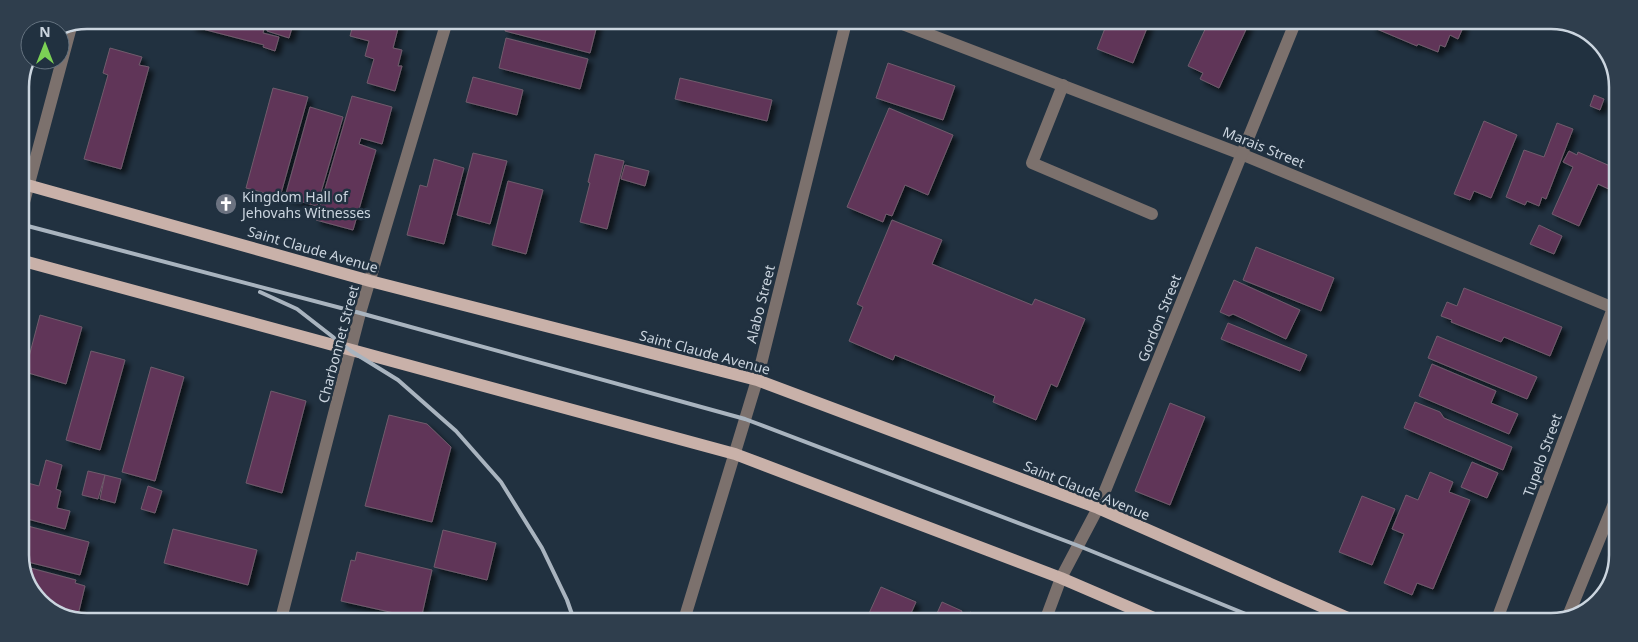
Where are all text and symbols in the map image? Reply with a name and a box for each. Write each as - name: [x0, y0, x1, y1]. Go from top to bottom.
- north arrow: [20, 20, 70, 70]
- text: N: [39, 22, 51, 41]
- street label: Marais Street: [1220, 122, 1308, 172]
- place label: Kingdom Hall of Jehovahs Witnesses: [240, 187, 371, 222]
- church icon: Kingdom Hall of Jehovahs Witnesses: [214, 192, 238, 216]
- street label: Saint Claude Avenue: [246, 221, 380, 277]
- street label: Alabo Street: [741, 263, 779, 345]
- street label: Gordon Street: [1133, 272, 1185, 364]
- street label: Charbonnet Street: [313, 283, 363, 405]
- street label: Saint Claude Avenue: [637, 325, 773, 379]
- street label: Tupelo Street: [1518, 411, 1566, 499]
- street label: Saint Claude Avenue: [1021, 456, 1153, 524]

